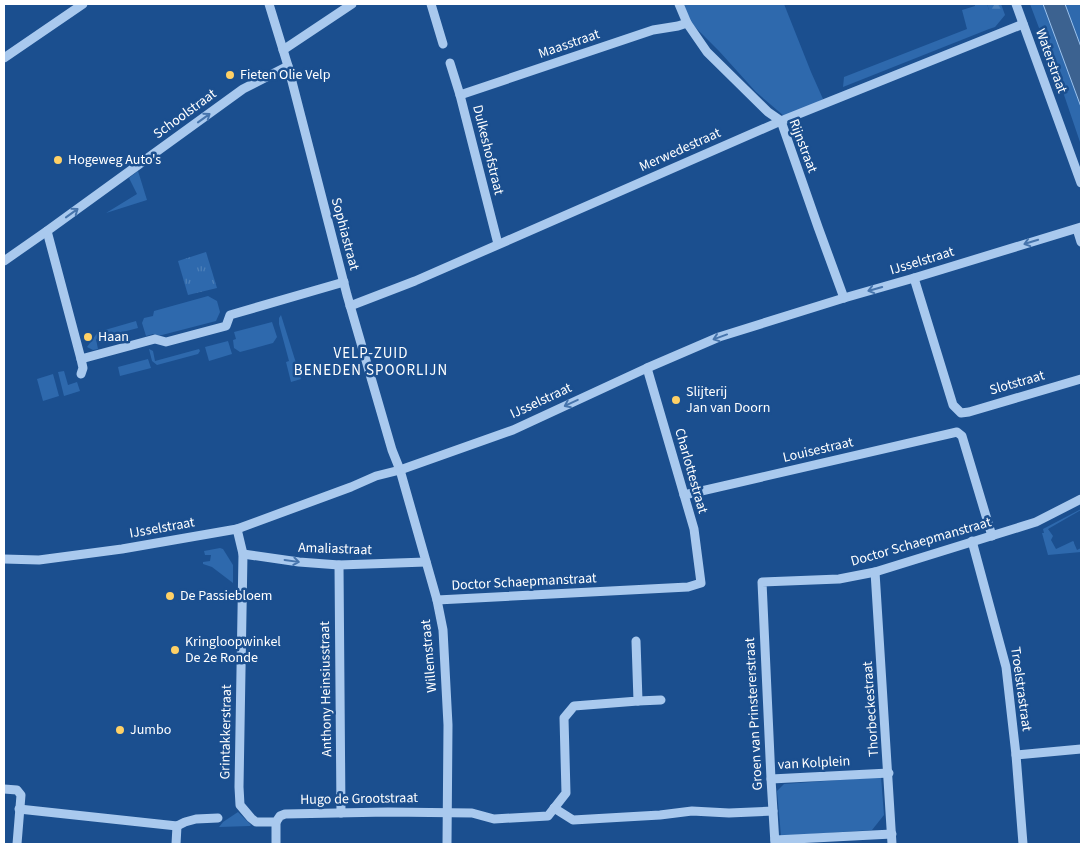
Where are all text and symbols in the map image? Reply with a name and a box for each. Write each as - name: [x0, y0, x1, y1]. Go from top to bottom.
- street label: Maasstraat: [536, 24, 603, 64]
- street label: Waterstraat: [1030, 26, 1072, 96]
- place label: Fieten Olie Velp: [240, 65, 331, 85]
- marker: Fieten Olie Velp: [224, 69, 236, 81]
- street label: Schoolstraat: [149, 84, 221, 144]
- street label: Dulkeshofstraat: [467, 103, 509, 197]
- one-way arrow: [197, 113, 211, 123]
- street label: Rijnstraat: [784, 116, 822, 176]
- street label: Merwedestraat: [636, 123, 724, 177]
- place label: Hogeweg Auto's: [68, 150, 161, 170]
- marker: Hogeweg Auto's: [52, 154, 64, 166]
- street label: Sophiastraat: [326, 195, 364, 273]
- one-way arrow: [65, 208, 79, 218]
- one-way arrow: [1023, 238, 1039, 248]
- street label: IJsselstraat: [887, 242, 957, 280]
- one-way arrow: [867, 285, 883, 295]
- place label: Haan: [98, 327, 129, 347]
- marker: Haan: [82, 331, 94, 343]
- one-way arrow: [712, 333, 728, 342]
- district label: VELP-ZUID BENEDEN SPOORLIJN: [294, 343, 448, 381]
- street label: Slotstraat: [987, 366, 1047, 400]
- street label: IJsselstraat: [507, 378, 575, 424]
- place label: Slijterij Jan van Doorn: [686, 382, 770, 418]
- marker: Slijterij Jan van Doorn: [670, 394, 682, 406]
- one-way arrow: [564, 399, 579, 408]
- street label: Charlottestraat: [669, 426, 713, 516]
- street label: Louisestraat: [781, 432, 855, 468]
- street label: IJsselstraat: [128, 512, 197, 544]
- street label: Doctor Schaepmanstraat: [848, 512, 994, 572]
- street label: Amaliastraat: [298, 538, 373, 560]
- one-way arrow: [283, 557, 299, 567]
- street label: Doctor Schaepmanstraat: [451, 568, 597, 596]
- place label: De Passiebloem: [180, 586, 272, 606]
- marker: De Passiebloem: [164, 590, 176, 602]
- street label: Willemstraat: [416, 618, 442, 694]
- street label: Anthony Heinsiusstraat: [315, 621, 337, 757]
- place label: Kringloopwinkel De 2e Ronde: [185, 632, 281, 668]
- street label: Groen van Prinstererstraat: [740, 637, 768, 791]
- marker: Kringloopwinkel De 2e Ronde: [169, 644, 181, 656]
- street label: Troelstrastraat: [1005, 645, 1037, 733]
- street label: Thorbeckestraat: [858, 660, 884, 757]
- street label: Grintakkerstraat: [215, 684, 237, 780]
- place label: Jumbo: [130, 720, 171, 740]
- marker: Jumbo: [114, 724, 126, 736]
- street label: van Kolplein: [777, 751, 851, 775]
- street label: Hugo de Grootstraat: [300, 788, 418, 810]

